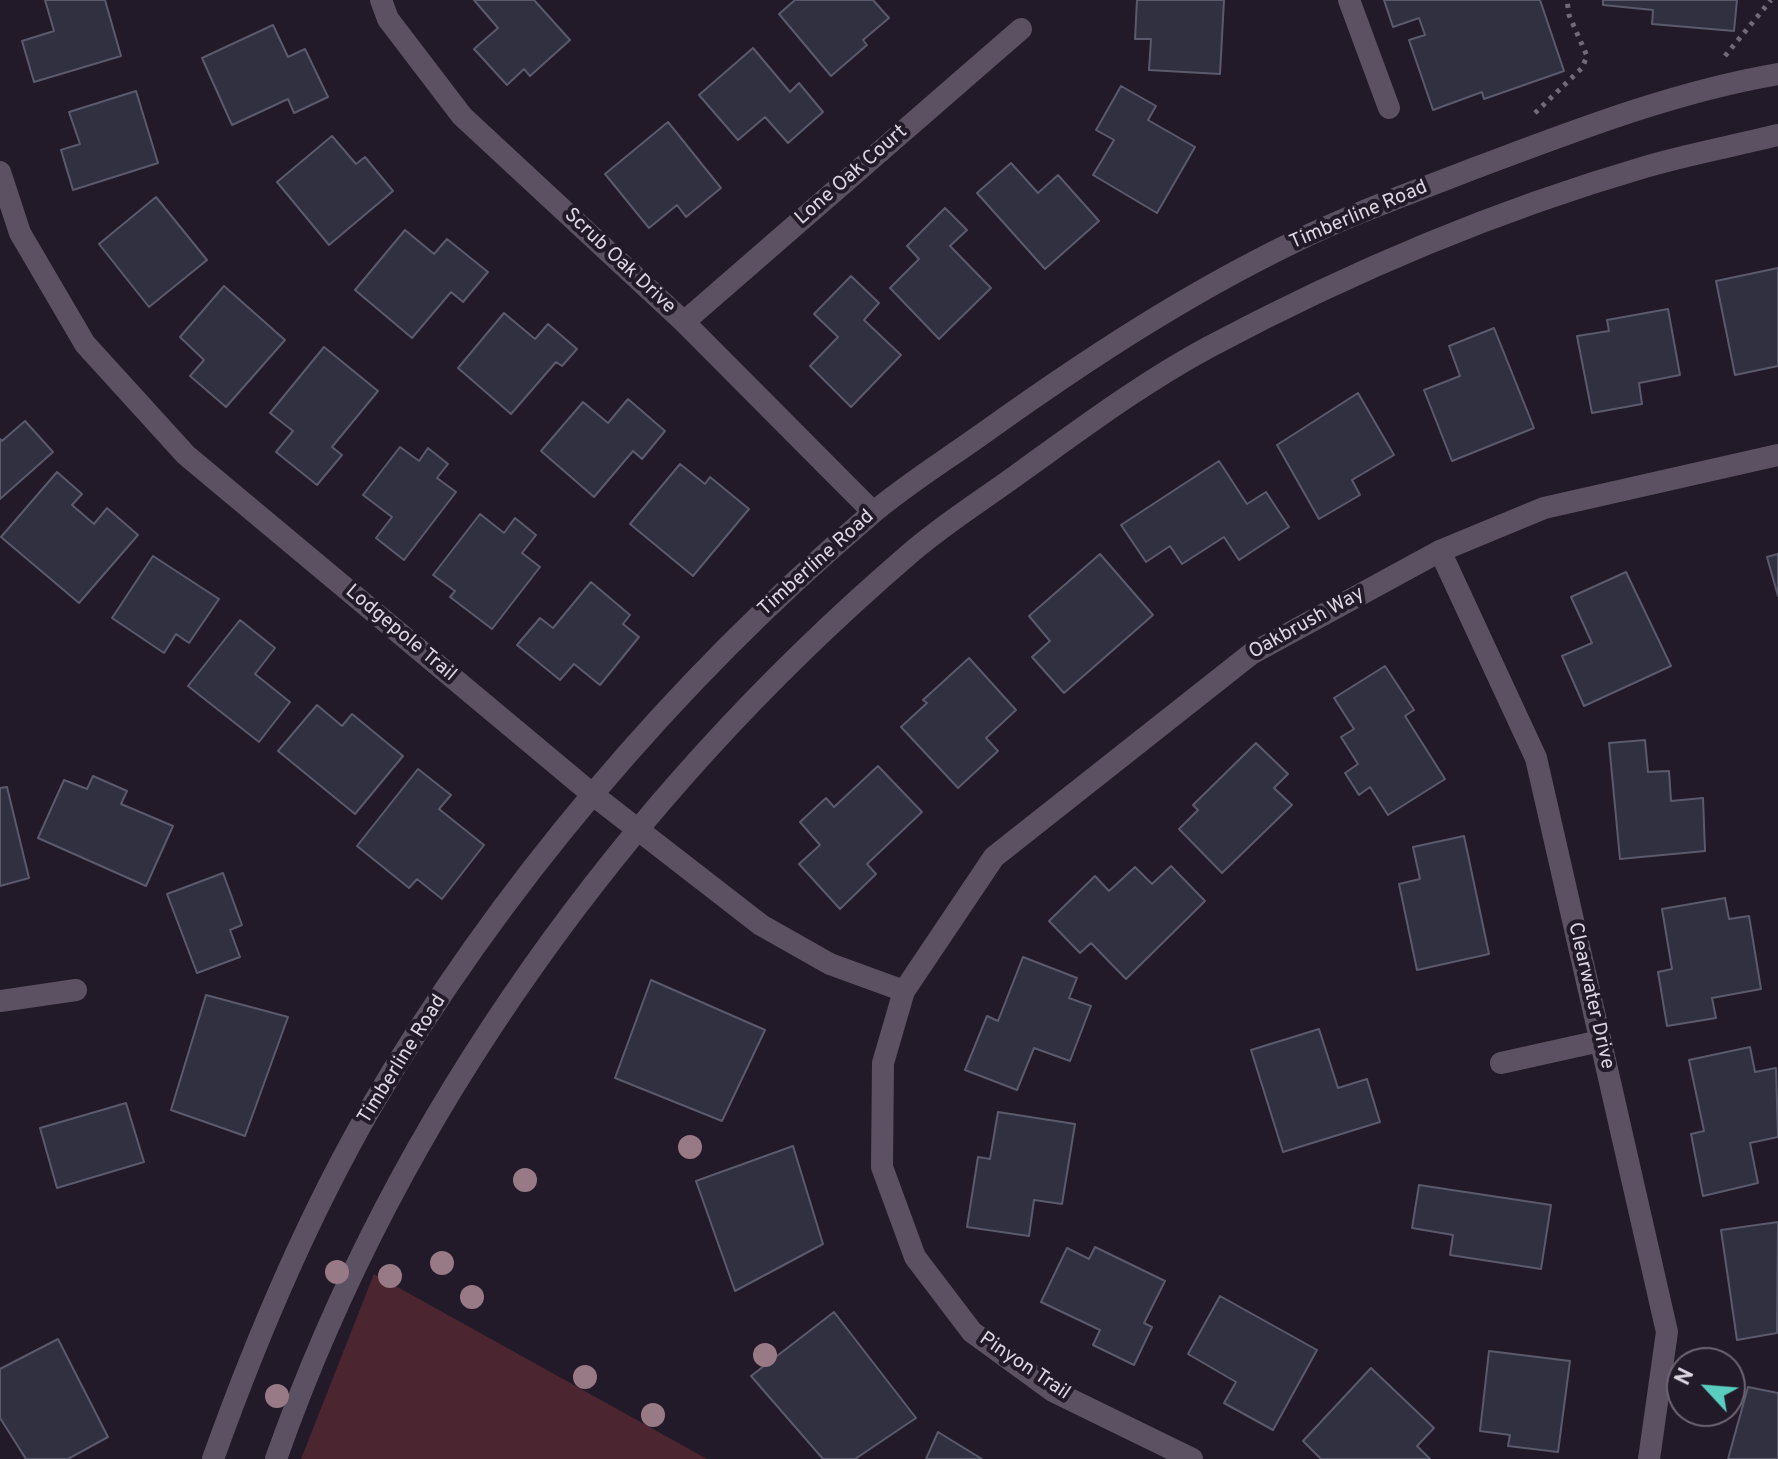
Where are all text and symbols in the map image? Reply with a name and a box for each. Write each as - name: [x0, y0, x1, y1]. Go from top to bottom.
- street label: Lone Oak Court: [791, 121, 913, 231]
- street label: Timberline Road: [1286, 176, 1432, 256]
- street label: Scrub Oak Drive: [558, 204, 680, 320]
- street label: Timberline Road: [754, 506, 880, 622]
- street label: Lodgepole Trail: [340, 581, 460, 687]
- street label: Oakbrush Way: [1245, 582, 1369, 666]
- street label: Clearwater Drive: [1561, 920, 1619, 1072]
- street label: Timberline Road: [354, 991, 452, 1129]
- street label: Pinyon Trail: [974, 1328, 1074, 1406]
- north arrow: [1666, 1347, 1746, 1427]
- text: N: [1670, 1364, 1701, 1390]

